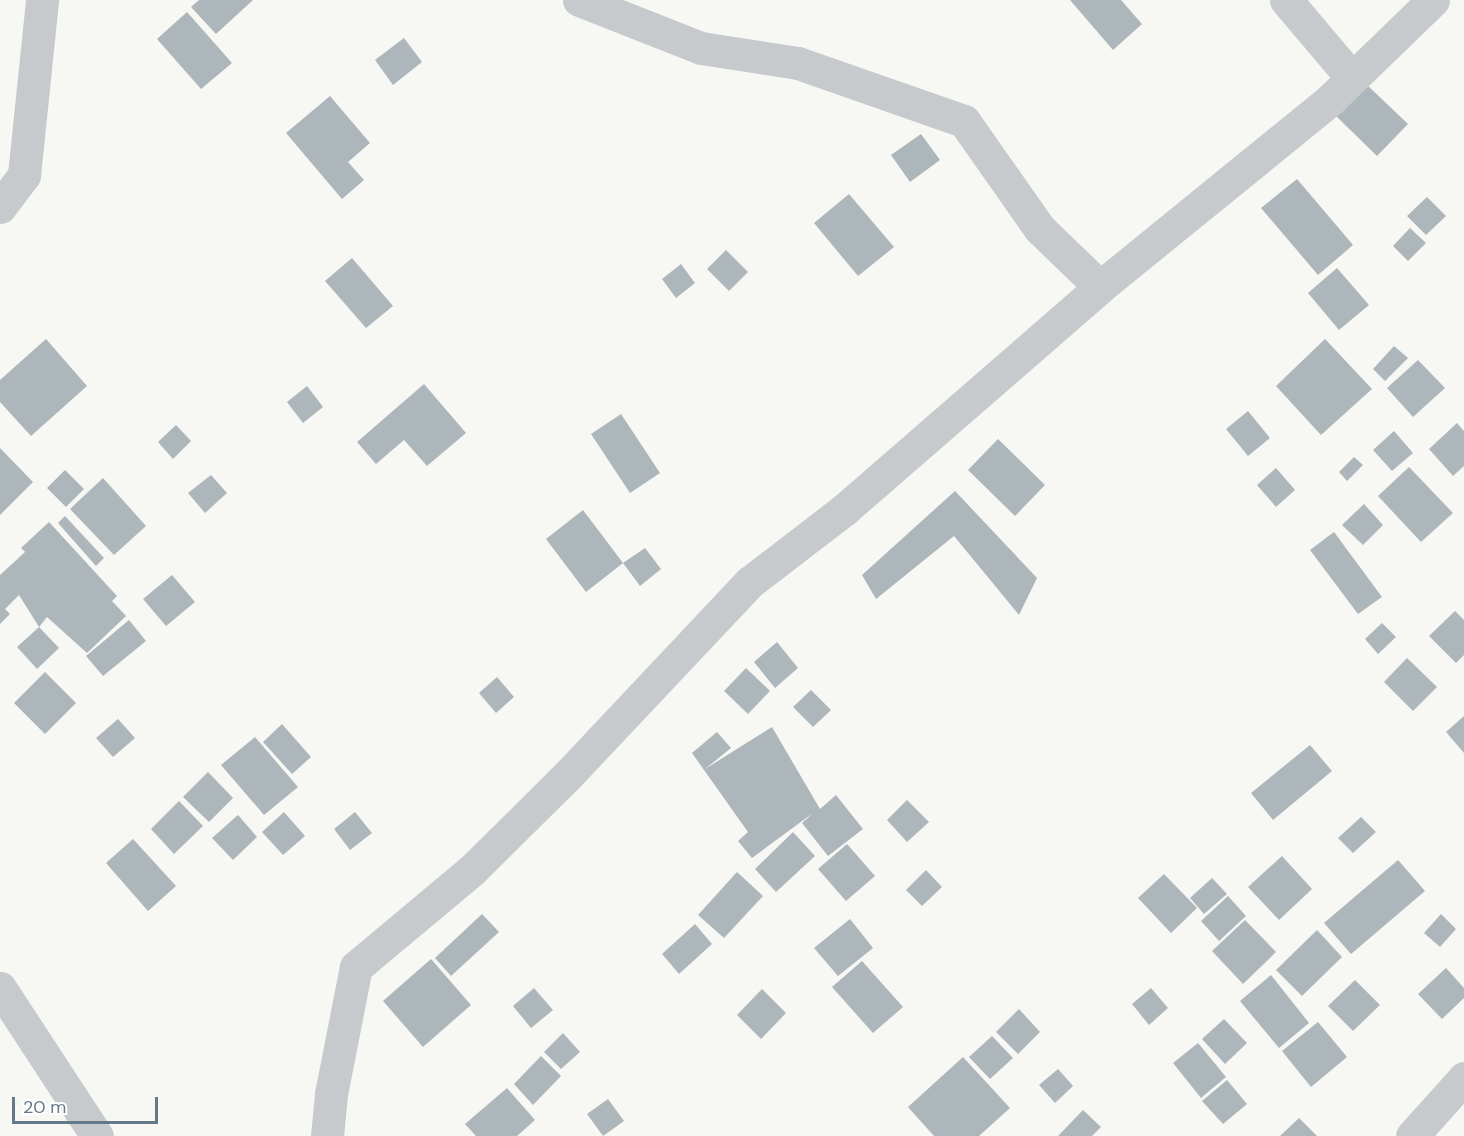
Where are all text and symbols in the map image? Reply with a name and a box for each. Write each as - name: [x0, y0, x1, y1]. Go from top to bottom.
- scale bar: [15, 1085, 160, 1123]
- text: 20 m: [23, 1095, 66, 1119]

